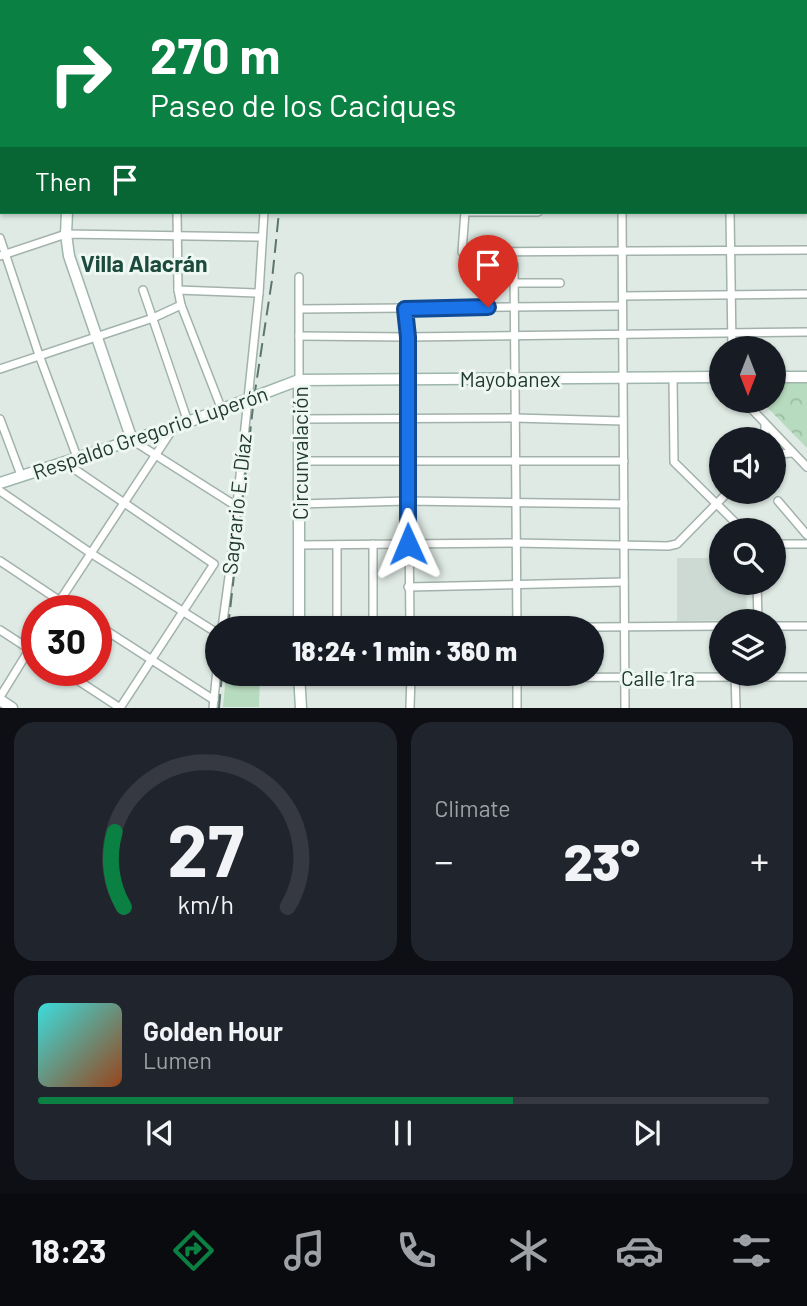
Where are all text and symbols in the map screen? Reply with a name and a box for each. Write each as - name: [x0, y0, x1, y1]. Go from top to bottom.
- text: 270 m: [150, 25, 280, 84]
- icon: right: [35, 28, 126, 119]
- text: Paseo de los Caciques: [150, 85, 456, 123]
- icon: arrive: [106, 161, 144, 199]
- text: Then: [35, 165, 92, 196]
- pin: [458, 235, 518, 307]
- icon: arrive: [469, 246, 507, 284]
- district label: Villa Alacrán: [80, 249, 208, 277]
- north arrow: [709, 336, 786, 413]
- map controls: [709, 336, 786, 686]
- street label: Mayobanex: [460, 366, 560, 391]
- street label: Respaldo Gregorio Luperón: [29, 380, 271, 484]
- street label: Circunvalación: [287, 386, 312, 520]
- button: sound: [709, 427, 786, 504]
- street label: Sagrario E. Díaz: [216, 432, 256, 576]
- position arrow: [371, 507, 445, 581]
- button: search: [709, 518, 786, 595]
- speed limit sign: 30: [21, 595, 112, 686]
- button: layers: [709, 609, 786, 686]
- text: 18:24 · 1 min · 360 m: [292, 635, 517, 666]
- street label: Calle 1ra: [621, 665, 695, 690]
- text: Climate: [435, 794, 511, 822]
- text: 27: [167, 805, 244, 893]
- text: 23°: [563, 829, 640, 891]
- text: −: [435, 837, 454, 883]
- text: +: [750, 837, 769, 883]
- text: km/h: [177, 889, 234, 919]
- text: Golden Hour: [143, 1015, 283, 1046]
- text: Lumen: [143, 1046, 212, 1074]
- icon: previous: [141, 1114, 179, 1152]
- icon: pause: [384, 1114, 422, 1152]
- icon: next: [628, 1114, 666, 1152]
- icon: directions: [169, 1226, 218, 1275]
- icon: music: [280, 1226, 329, 1275]
- icon: phone: [392, 1226, 441, 1275]
- icon: climate: [504, 1226, 553, 1275]
- icon: car: [615, 1226, 664, 1275]
- icon: filters: [727, 1226, 776, 1275]
- text: 18:23: [31, 1231, 106, 1269]

